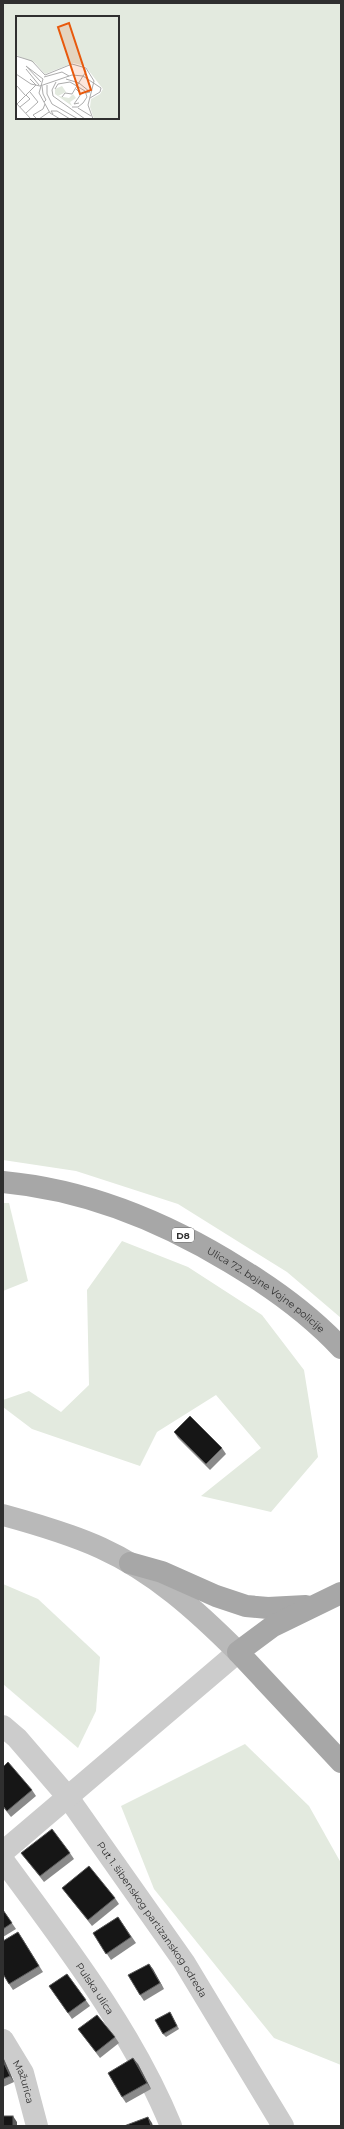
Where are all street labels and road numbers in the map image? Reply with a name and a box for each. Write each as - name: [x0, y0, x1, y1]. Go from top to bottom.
- road number: D8: [172, 1228, 194, 1242]
- street label: Ulica 72. bojne Vojne policije: [205, 1244, 328, 1335]
- street label: Put 1. šibenskog partizanskog odreda: [94, 1839, 210, 2000]
- street label: Pulska ulica: [73, 1960, 117, 2017]
- street label: Mažurica: [10, 2057, 37, 2105]

